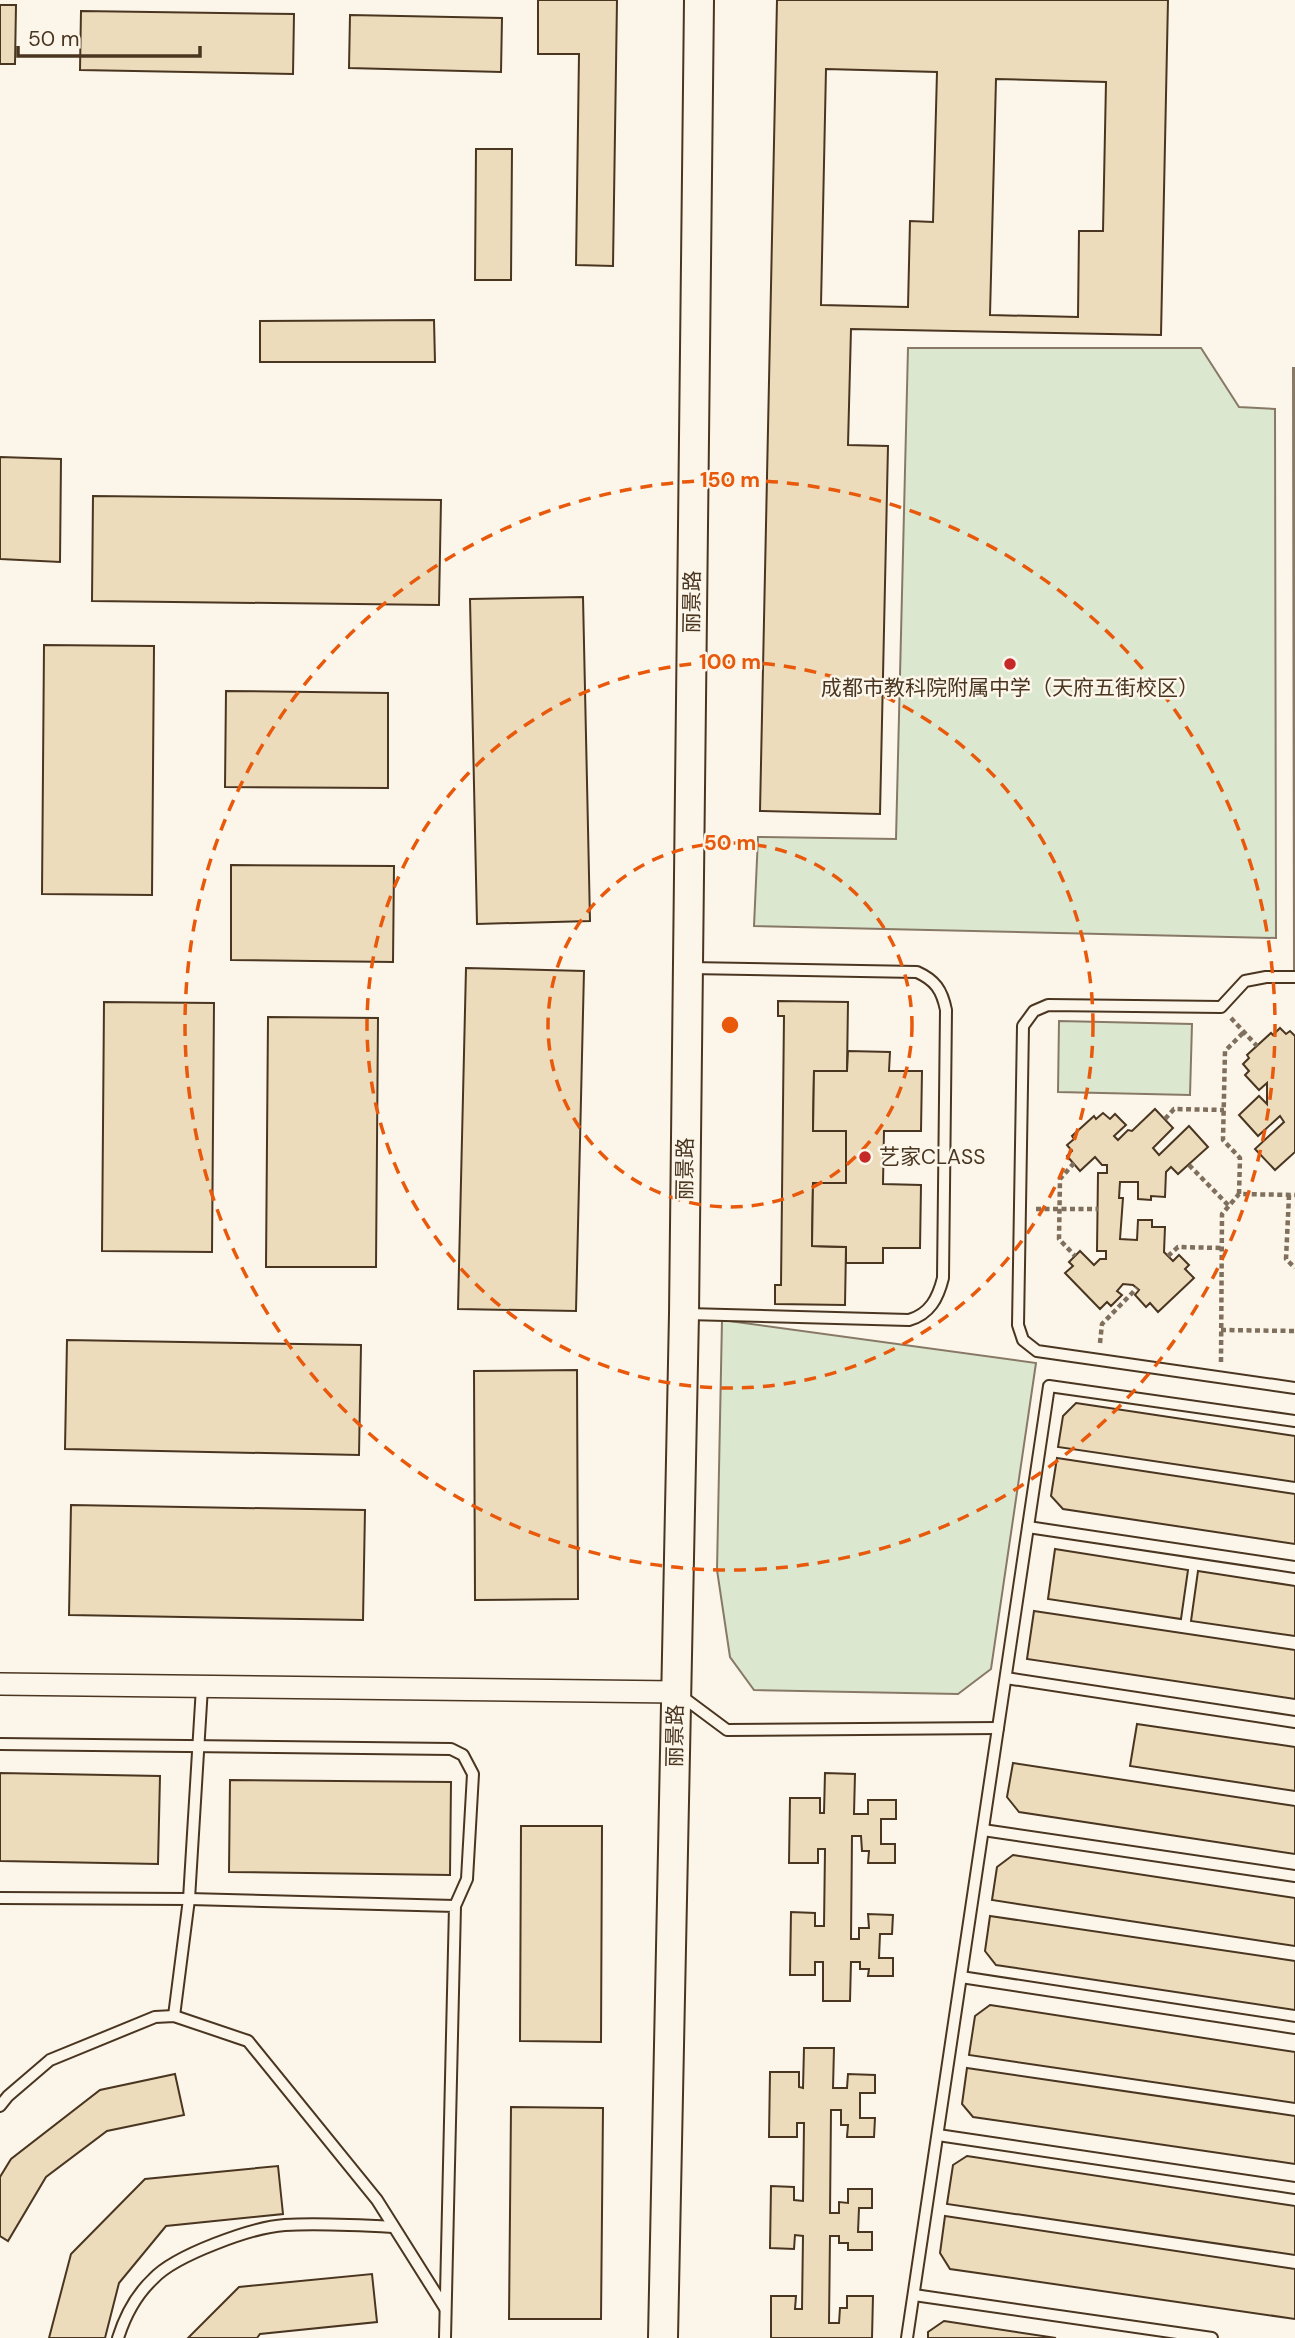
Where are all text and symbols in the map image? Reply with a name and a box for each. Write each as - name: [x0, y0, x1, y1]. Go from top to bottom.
- scale bar: [18, 14, 200, 58]
- text: 50 m: [28, 25, 79, 53]
- text: 150 m: [700, 466, 760, 494]
- street label: 丽景路: [677, 570, 707, 634]
- text: 100 m: [699, 648, 761, 676]
- marker: 成都市教科院附属中学（天府五街校区）: [1002, 656, 1018, 672]
- place label: 成都市教科院附属中学（天府五街校区）: [821, 674, 1199, 702]
- text: 50 m: [704, 829, 756, 857]
- centre of rings: [718, 1013, 742, 1037]
- street label: 丽景路: [670, 1137, 700, 1201]
- place label: 艺家CLASS: [879, 1143, 985, 1171]
- marker: 艺家CLASS: [857, 1149, 873, 1165]
- street label: 丽景路: [660, 1704, 690, 1768]

